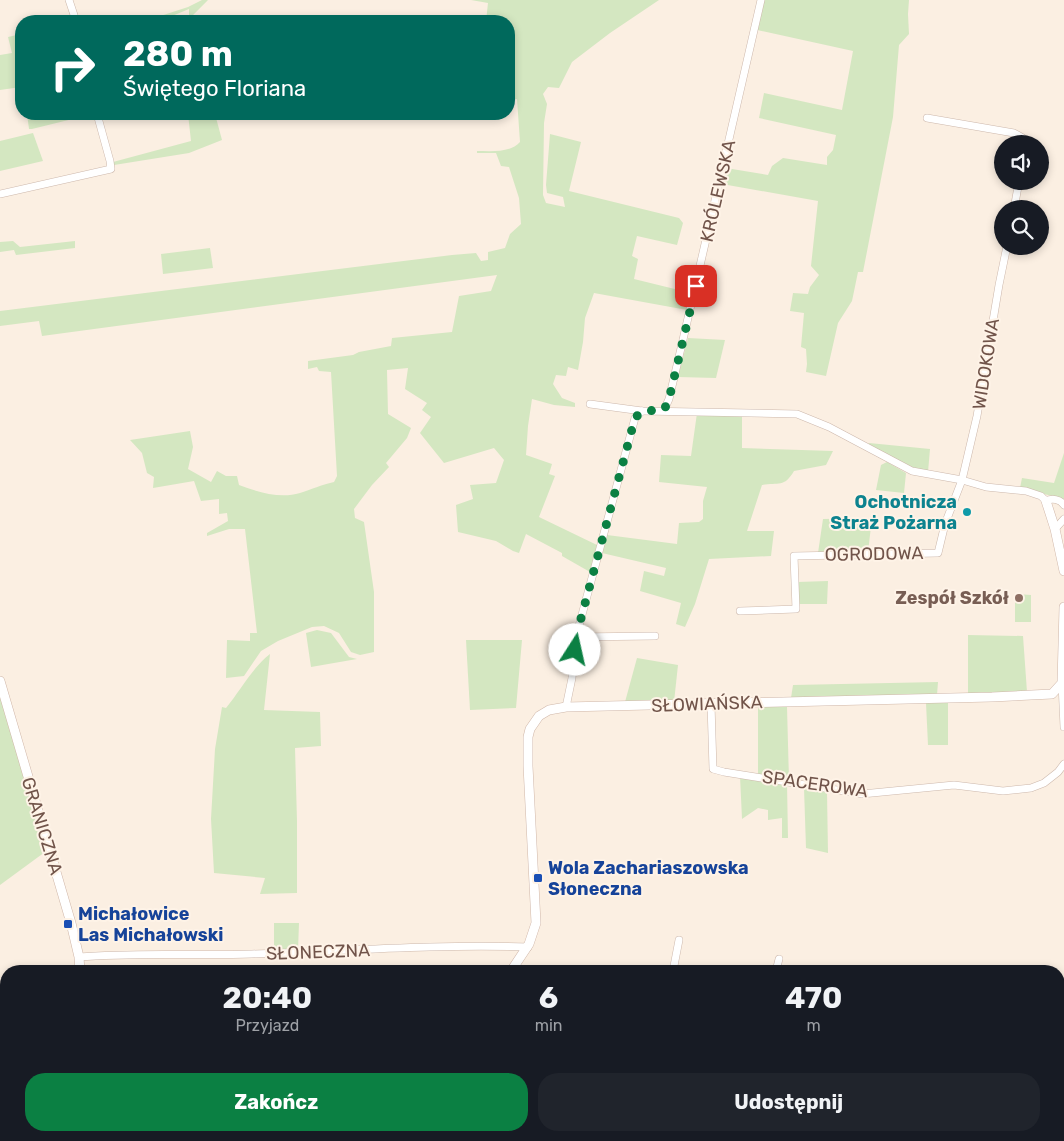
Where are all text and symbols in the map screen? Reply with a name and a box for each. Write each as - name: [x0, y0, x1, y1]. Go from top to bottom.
- text: 280 m: [123, 33, 233, 75]
- icon: right: [40, 35, 105, 100]
- text: Świętego Floriana: [123, 75, 306, 102]
- map controls: [994, 135, 1049, 255]
- button: sound: [994, 135, 1049, 190]
- street label: KRÓLEWSKA: [696, 138, 740, 244]
- button: search: [994, 200, 1049, 255]
- pin: [675, 265, 717, 307]
- icon: arrive: [682, 272, 710, 300]
- street label: WIDOKOWA: [968, 317, 1004, 411]
- place label: Ochotnicza Straż Pożarna: [830, 491, 957, 534]
- marker: Ochotnicza Straż Pożarna: [961, 506, 973, 518]
- street label: OGRODOWA: [824, 542, 924, 566]
- place label: Zespół Szkół: [895, 587, 1009, 609]
- marker: Zespół Szkół: [1013, 592, 1025, 604]
- position arrow: [548, 623, 600, 675]
- street label: SŁOWIAŃSKA: [651, 691, 763, 717]
- street label: SPACEROWA: [761, 766, 869, 802]
- street label: GRANICZNA: [17, 775, 67, 877]
- place label: Wola Zachariaszowska Słoneczna: [548, 857, 749, 900]
- marker: Wola Zachariaszowska Słoneczna: [532, 872, 544, 884]
- place label: Michałowice Las Michałowski: [78, 903, 224, 946]
- marker: Michałowice Las Michałowski: [62, 918, 74, 930]
- street label: SŁONECZNA: [266, 939, 370, 965]
- text: 20:40: [223, 980, 312, 1016]
- text: 6: [539, 980, 558, 1016]
- text: 470: [785, 980, 842, 1016]
- text: Przyjazd: [235, 1016, 299, 1035]
- text: min: [535, 1016, 562, 1035]
- text: m: [807, 1016, 821, 1035]
- button: Zakończ: [25, 1073, 528, 1131]
- button: Udostępnij: [538, 1073, 1040, 1131]

